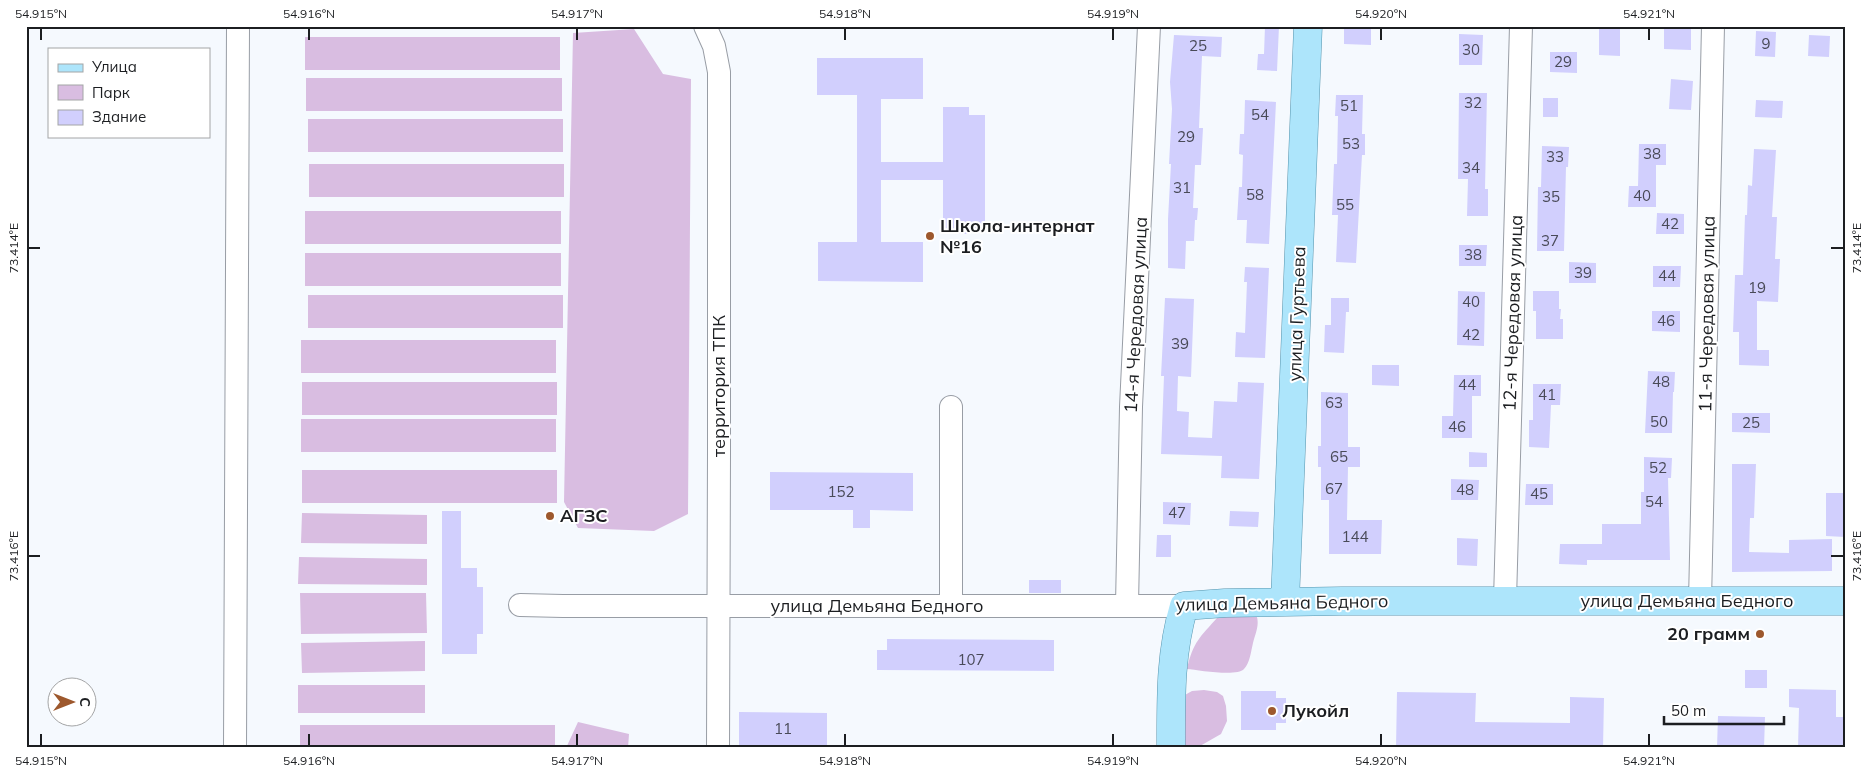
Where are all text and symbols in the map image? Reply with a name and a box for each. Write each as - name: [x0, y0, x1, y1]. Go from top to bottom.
- text: 54.915°N: [15, 6, 67, 21]
- text: 54.916°N: [283, 6, 335, 21]
- text: 54.917°N: [551, 6, 603, 21]
- text: 54.918°N: [819, 6, 871, 21]
- text: 54.919°N: [1087, 6, 1139, 21]
- text: 54.920°N: [1355, 6, 1407, 21]
- text: 54.921°N: [1623, 6, 1675, 21]
- house number: 9: [1761, 34, 1771, 53]
- house number: 25: [1189, 36, 1207, 55]
- house number: 30: [1462, 40, 1480, 59]
- legend: [48, 48, 210, 138]
- house number: 29: [1554, 52, 1572, 71]
- text: Улица: [91, 57, 137, 76]
- text: Парк: [92, 83, 131, 102]
- house number: 32: [1464, 93, 1482, 112]
- house number: 51: [1340, 96, 1358, 115]
- house number: 54: [1251, 105, 1269, 124]
- text: Здание: [92, 107, 146, 126]
- house number: 29: [1177, 127, 1195, 146]
- house number: 53: [1342, 134, 1360, 153]
- house number: 38: [1643, 144, 1661, 163]
- house number: 33: [1546, 147, 1564, 166]
- house number: 34: [1462, 158, 1480, 177]
- house number: 31: [1173, 178, 1191, 197]
- house number: 58: [1246, 185, 1264, 204]
- house number: 40: [1633, 186, 1651, 205]
- house number: 35: [1542, 187, 1560, 206]
- house number: 55: [1336, 195, 1354, 214]
- place label: Школа-интернат №16: [940, 214, 1095, 258]
- street label: 12-я Чередовая улица: [1498, 214, 1527, 412]
- house number: 42: [1661, 214, 1679, 233]
- street label: 11-я Чередовая улица: [1693, 215, 1720, 413]
- street label: 14-я Чередовая улица: [1119, 216, 1152, 414]
- text: 73.414°E: [6, 223, 21, 273]
- text: 73.414°E: [1849, 223, 1864, 273]
- marker: Школа-интернат №16: [924, 230, 936, 242]
- house number: 37: [1541, 231, 1559, 250]
- house number: 38: [1464, 245, 1482, 264]
- street label: улица Гуртьева: [1283, 246, 1310, 382]
- house number: 39: [1574, 263, 1592, 282]
- house number: 44: [1658, 266, 1676, 285]
- house number: 19: [1748, 278, 1766, 297]
- house number: 40: [1462, 292, 1480, 311]
- house number: 46: [1657, 311, 1675, 330]
- street label: территория ТПК: [707, 315, 730, 457]
- house number: 42: [1462, 325, 1480, 344]
- house number: 39: [1171, 334, 1189, 353]
- house number: 48: [1652, 372, 1670, 391]
- house number: 44: [1458, 375, 1476, 394]
- house number: 41: [1538, 385, 1556, 404]
- house number: 63: [1325, 393, 1343, 412]
- house number: 50: [1650, 412, 1668, 431]
- house number: 25: [1742, 413, 1760, 432]
- house number: 46: [1448, 417, 1466, 436]
- house number: 65: [1330, 447, 1348, 466]
- house number: 52: [1649, 458, 1667, 477]
- house number: 67: [1325, 479, 1343, 498]
- house number: 48: [1456, 480, 1474, 499]
- house number: 152: [827, 482, 855, 501]
- house number: 45: [1530, 484, 1548, 503]
- house number: 54: [1645, 492, 1663, 511]
- house number: 47: [1168, 503, 1186, 522]
- place label: АГЗС: [560, 504, 608, 527]
- marker: АГЗС: [544, 510, 556, 522]
- house number: 144: [1341, 527, 1369, 546]
- text: 73.416°E: [6, 531, 21, 581]
- text: 73.416°E: [1849, 531, 1864, 581]
- street label: улица Демьяна Бедного: [1175, 589, 1389, 616]
- street label: улица Демьяна Бедного: [1581, 589, 1793, 612]
- street label: улица Демьяна Бедного: [771, 594, 983, 617]
- place label: 20 грамм: [1667, 622, 1750, 645]
- marker: 20 грамм: [1754, 628, 1766, 640]
- house number: 107: [957, 650, 985, 669]
- north arrow: [48, 676, 98, 726]
- scale bar: [1664, 694, 1784, 726]
- text: С: [76, 697, 94, 707]
- place label: Лукойл: [1282, 699, 1349, 722]
- text: 50 m: [1671, 701, 1706, 720]
- marker: Лукойл: [1266, 705, 1278, 717]
- house number: 11: [774, 719, 792, 738]
- text: 54.915°N: [15, 753, 67, 768]
- text: 54.916°N: [283, 753, 335, 768]
- text: 54.917°N: [551, 753, 603, 768]
- text: 54.918°N: [819, 753, 871, 768]
- text: 54.919°N: [1087, 753, 1139, 768]
- text: 54.920°N: [1355, 753, 1407, 768]
- text: 54.921°N: [1623, 753, 1675, 768]

